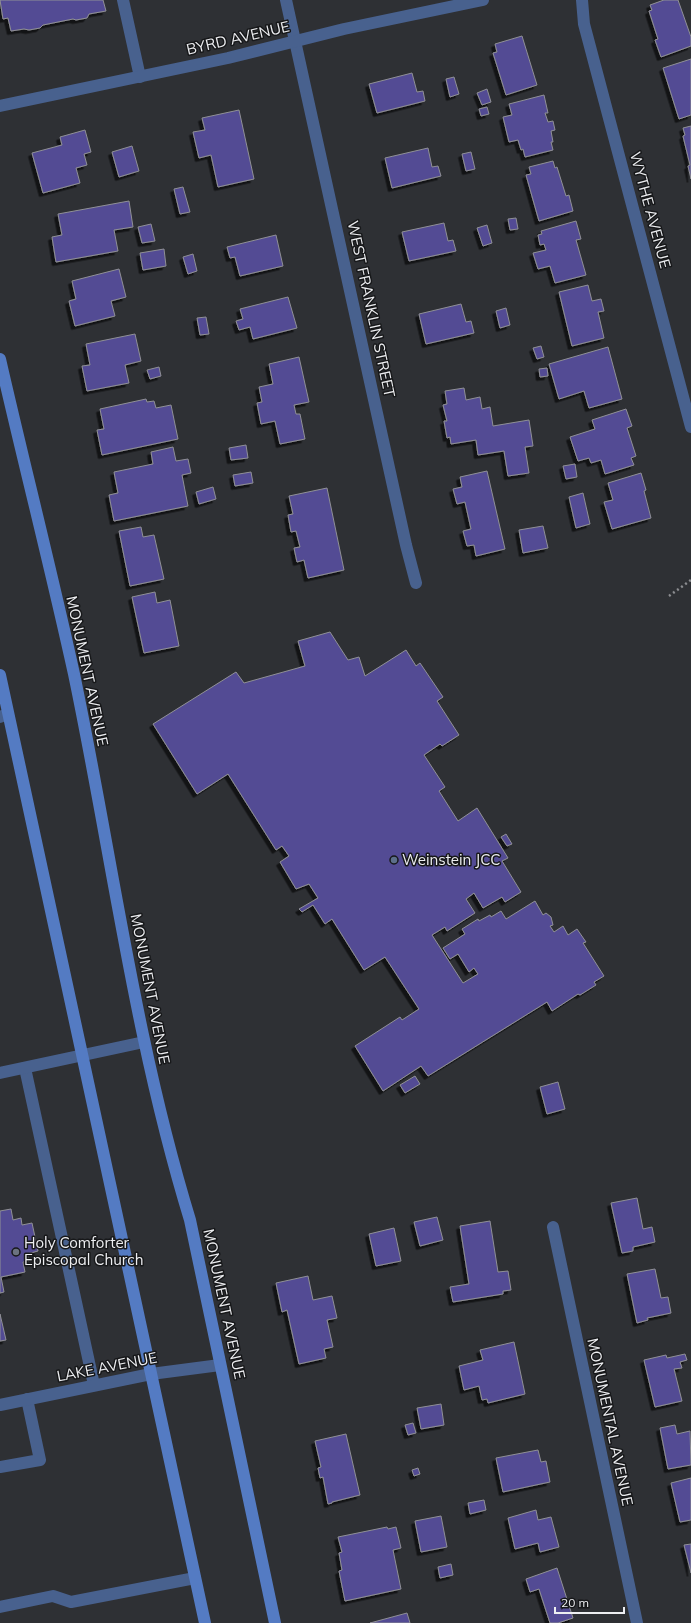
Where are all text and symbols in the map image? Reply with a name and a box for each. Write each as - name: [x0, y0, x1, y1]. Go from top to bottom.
- street label: BYRD AVENUE: [184, 16, 291, 59]
- street label: WYTHE AVENUE: [626, 150, 675, 270]
- street label: WEST FRANKLIN STREET: [343, 219, 400, 399]
- street label: MONUMENT AVENUE: [62, 594, 113, 748]
- place label: Weinstein JCC: [402, 850, 500, 869]
- marker: Weinstein JCC: [389, 855, 399, 865]
- street label: MONUMENT AVENUE: [127, 912, 174, 1066]
- street label: MONUMENT AVENUE: [199, 1227, 250, 1381]
- place label: Holy Comforter Episcopal Church: [24, 1233, 143, 1269]
- marker: Holy Comforter Episcopal Church: [11, 1247, 21, 1257]
- street label: MONUMENTAL AVENUE: [583, 1336, 638, 1508]
- street label: LAKE AVENUE: [55, 1347, 159, 1386]
- scale bar: [555, 1589, 624, 1615]
- text: 20 m: [561, 1595, 589, 1610]

